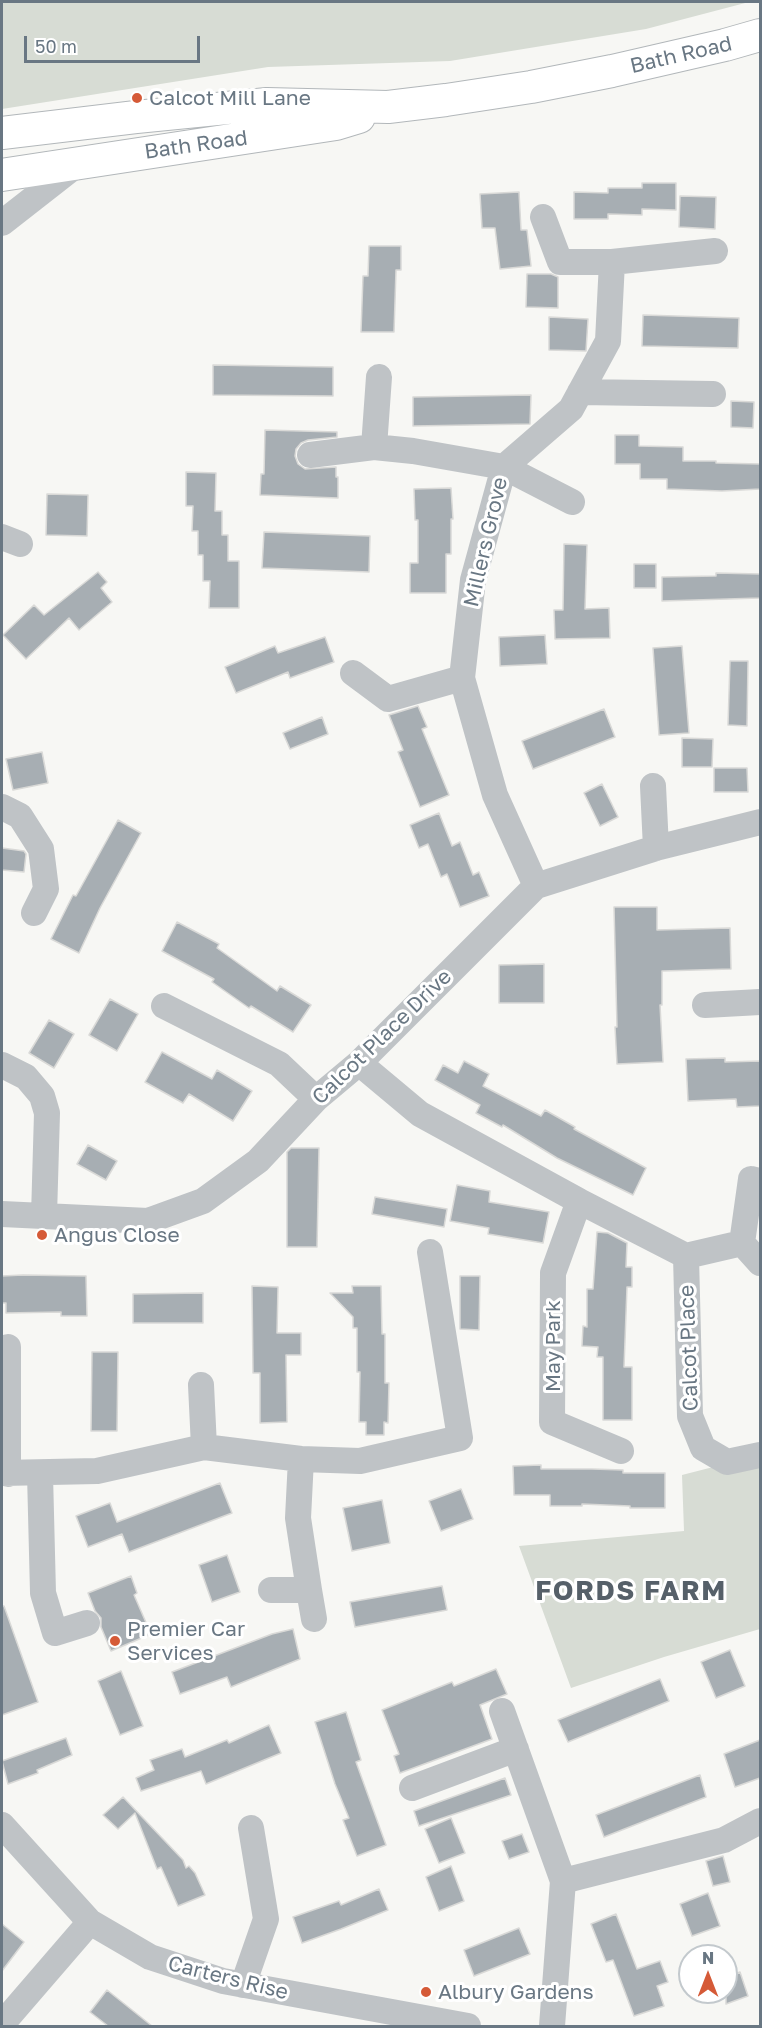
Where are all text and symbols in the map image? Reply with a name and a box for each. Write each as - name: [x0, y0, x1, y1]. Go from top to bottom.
- scale bar: [27, 24, 202, 62]
- street label: Bath Road: [628, 31, 734, 79]
- text: 50 m: [35, 35, 77, 57]
- place label: Calcot Mill Lane: [149, 85, 311, 111]
- marker: Calcot Mill Lane: [130, 91, 144, 105]
- street label: Bath Road: [143, 125, 249, 165]
- street label: Millers Grove: [459, 475, 513, 609]
- street label: Calcot Place Drive: [307, 964, 457, 1110]
- place label: Angus Close: [54, 1222, 180, 1248]
- marker: Angus Close: [35, 1228, 49, 1242]
- street label: Calcot Place: [674, 1284, 704, 1412]
- street label: May Park: [540, 1300, 566, 1392]
- district label: FORDS FARM: [535, 1575, 727, 1607]
- place label: Premier Car Services: [127, 1616, 245, 1666]
- marker: Premier Car Services: [108, 1634, 122, 1648]
- north arrow: [678, 1944, 738, 2004]
- text: N: [702, 1948, 714, 1968]
- street label: Carters Rise: [165, 1951, 291, 2005]
- place label: Albury Gardens: [438, 1979, 594, 2005]
- marker: Albury Gardens: [419, 1985, 433, 1999]

